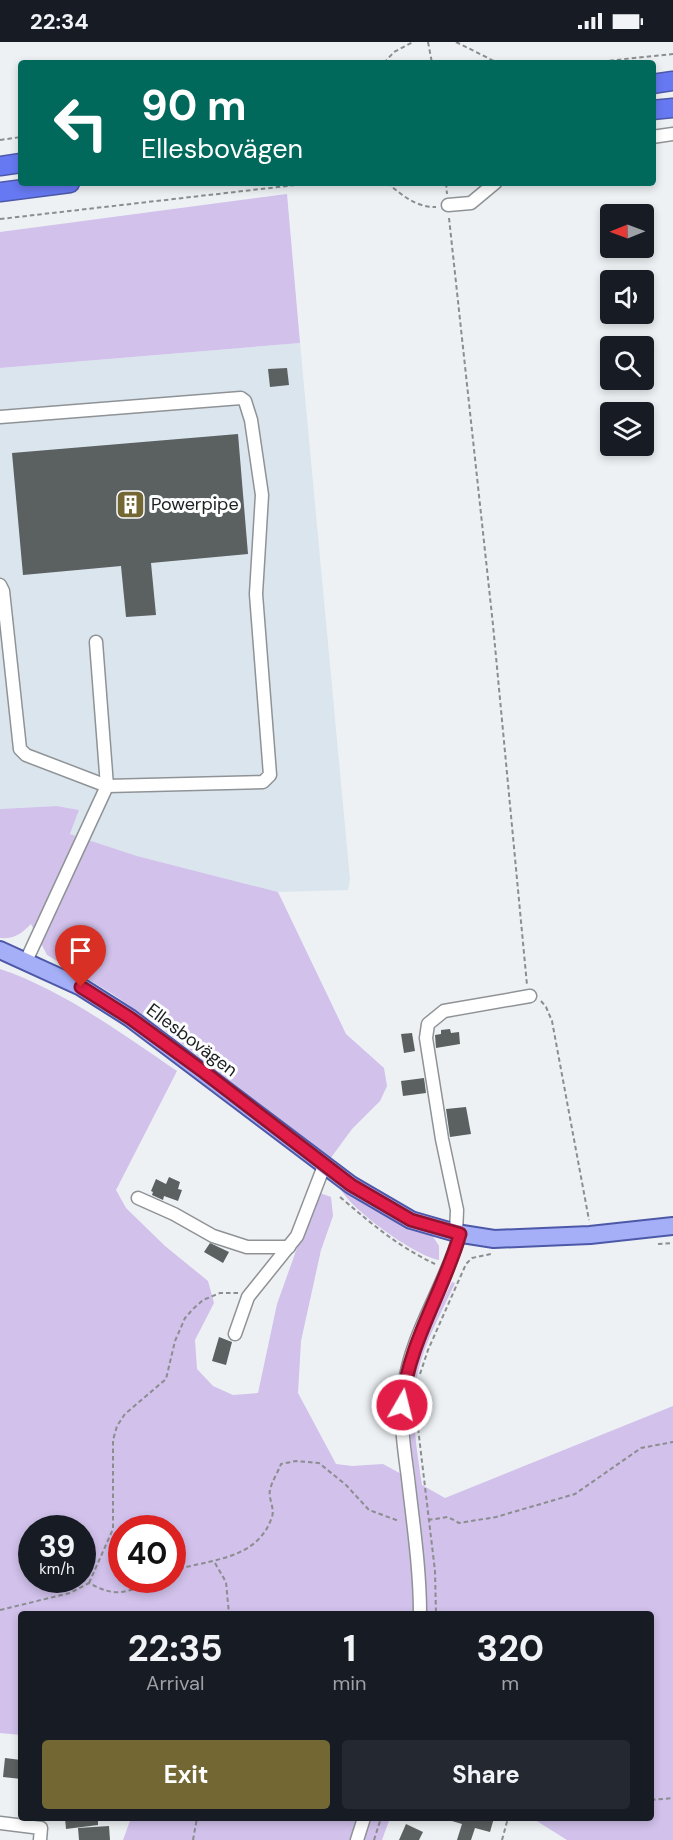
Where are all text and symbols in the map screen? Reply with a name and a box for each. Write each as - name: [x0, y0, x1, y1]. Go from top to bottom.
- text: 22:34: [30, 7, 89, 36]
- text: 90 m: [141, 78, 247, 133]
- icon: left: [42, 84, 120, 162]
- text: Ellesbovägen: [141, 131, 303, 166]
- north arrow: [600, 204, 654, 258]
- map controls: [600, 204, 654, 456]
- button: sound: [600, 270, 654, 324]
- button: search: [600, 336, 654, 390]
- button: layers: [600, 402, 654, 456]
- building icon: Powerpipe: [114, 488, 146, 520]
- place label: Powerpipe: [151, 492, 239, 516]
- pin: [55, 925, 106, 987]
- icon: arrive: [64, 934, 97, 967]
- street label: Ellesbovägen: [142, 998, 242, 1082]
- position arrow: [370, 1373, 434, 1437]
- speed limit sign: 40: [108, 1515, 186, 1593]
- text: 39: [39, 1527, 75, 1566]
- text: km/h: [39, 1559, 75, 1579]
- text: 22:35: [128, 1625, 223, 1672]
- text: 1: [343, 1625, 356, 1672]
- text: 320: [476, 1625, 544, 1672]
- text: Arrival: [146, 1670, 204, 1696]
- text: min: [332, 1670, 367, 1696]
- text: m: [501, 1670, 519, 1696]
- button: Exit: [42, 1740, 330, 1809]
- button: Share: [342, 1740, 630, 1809]

